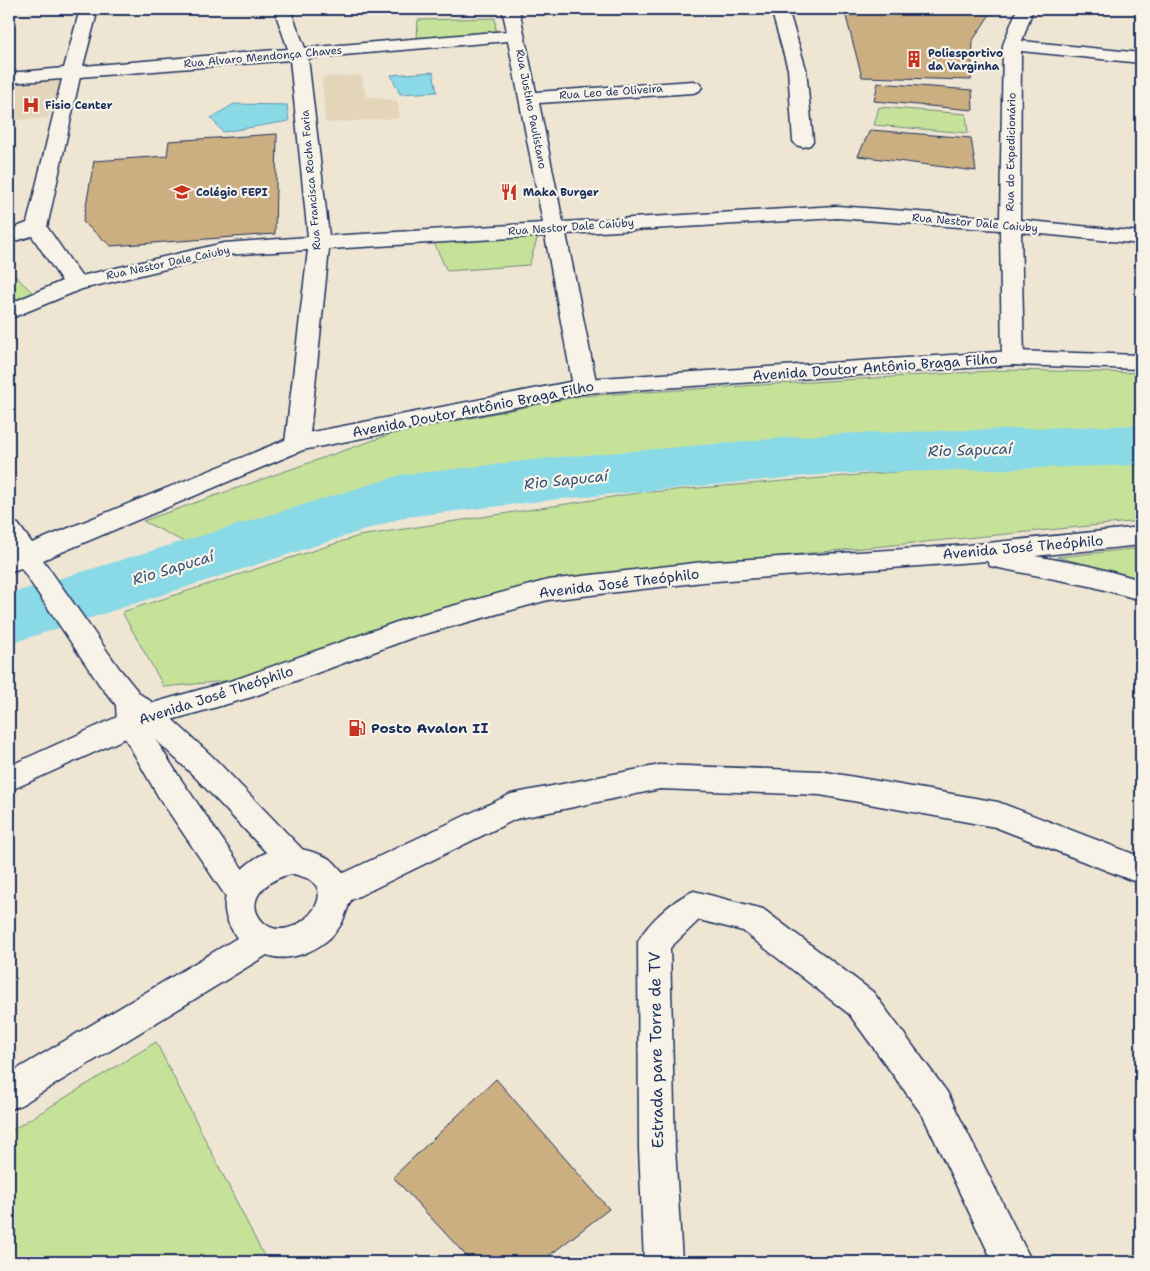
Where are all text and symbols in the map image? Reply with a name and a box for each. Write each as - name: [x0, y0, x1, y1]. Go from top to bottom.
- street label: Rua Alvaro Mendonça Chaves: [183, 43, 343, 71]
- place label: Poliesportivo da Varginha: [928, 46, 1003, 74]
- street label: Rua Justino Paulistano: [512, 48, 550, 171]
- building icon: Poliesportivo da Varginha: [904, 49, 924, 69]
- street label: Rua Leo de Oliveira: [559, 81, 663, 103]
- street label: Rua do Expedicionário: [1002, 92, 1020, 212]
- hospital icon: Fisio Center: [21, 95, 41, 115]
- place label: Fisio Center: [45, 98, 113, 113]
- street label: Rua Francisca Rocha Faria: [297, 109, 325, 251]
- school or university icon: Colégio FEPI: [172, 182, 192, 202]
- restaurant icon: Maka Burger: [499, 182, 519, 202]
- place label: Colégio FEPI: [196, 185, 268, 200]
- place label: Maka Burger: [523, 185, 599, 200]
- street label: Rua Nestor Dale Caiuby: [911, 210, 1039, 236]
- street label: Rua Nestor Dale Caiuby: [507, 215, 635, 239]
- street label: Rua Nestor Dale Caiuby: [105, 243, 231, 283]
- street label: Avenida Doutor Antônio Braga Filho: [752, 349, 998, 385]
- street label: Avenida Doutor Antônio Braga Filho: [351, 377, 595, 441]
- water label: Rio Sapucaí: [928, 438, 1014, 461]
- water label: Rio Sapucaí: [523, 465, 611, 494]
- street label: Avenida José Theóphilo: [942, 531, 1104, 563]
- water label: Rio Sapucaí: [130, 546, 218, 590]
- street label: Avenida José Theóphilo: [538, 564, 700, 602]
- street label: Avenida José Theóphilo: [137, 662, 295, 728]
- fuel station icon: Posto Avalon II: [347, 718, 367, 738]
- place label: Posto Avalon II: [371, 719, 488, 737]
- street label: Estrada pare Torre de TV: [644, 951, 668, 1149]

